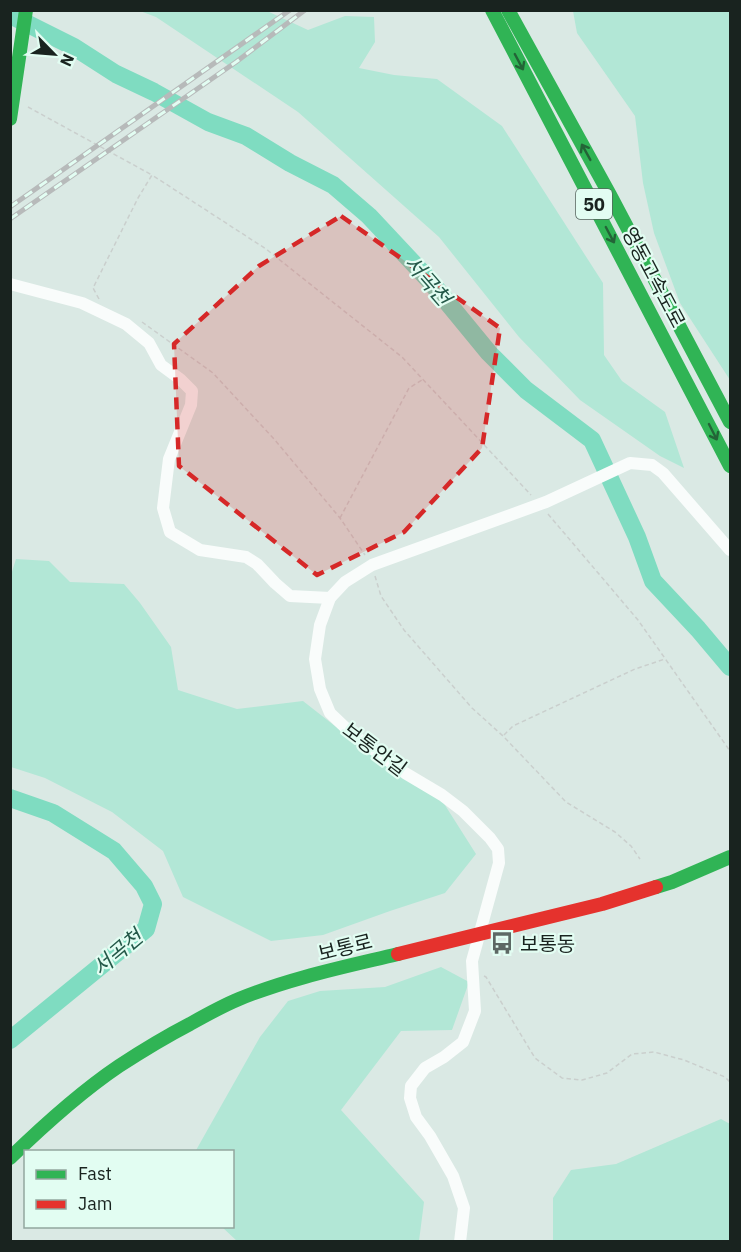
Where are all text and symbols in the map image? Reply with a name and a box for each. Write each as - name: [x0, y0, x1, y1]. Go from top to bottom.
- north arrow: [24, 24, 84, 84]
- text: N: [56, 51, 79, 70]
- one-way arrow: [513, 53, 525, 70]
- one-way arrow: [580, 143, 591, 161]
- road number: 50: [576, 189, 612, 219]
- street label: 영동고속도로: [616, 222, 692, 332]
- one-way arrow: [605, 225, 617, 243]
- water label: 서곡천: [398, 249, 459, 313]
- one-way arrow: [707, 423, 719, 440]
- street label: 보통안길: [337, 716, 413, 782]
- water label: 서곡천: [86, 921, 150, 981]
- street label: 보통로: [315, 927, 375, 967]
- bus stop icon: 보통동: [489, 930, 515, 956]
- place label: 보통동: [520, 930, 575, 957]
- legend: [24, 1150, 234, 1228]
- text: Fast: [78, 1162, 112, 1185]
- text: Jam: [78, 1192, 113, 1215]

